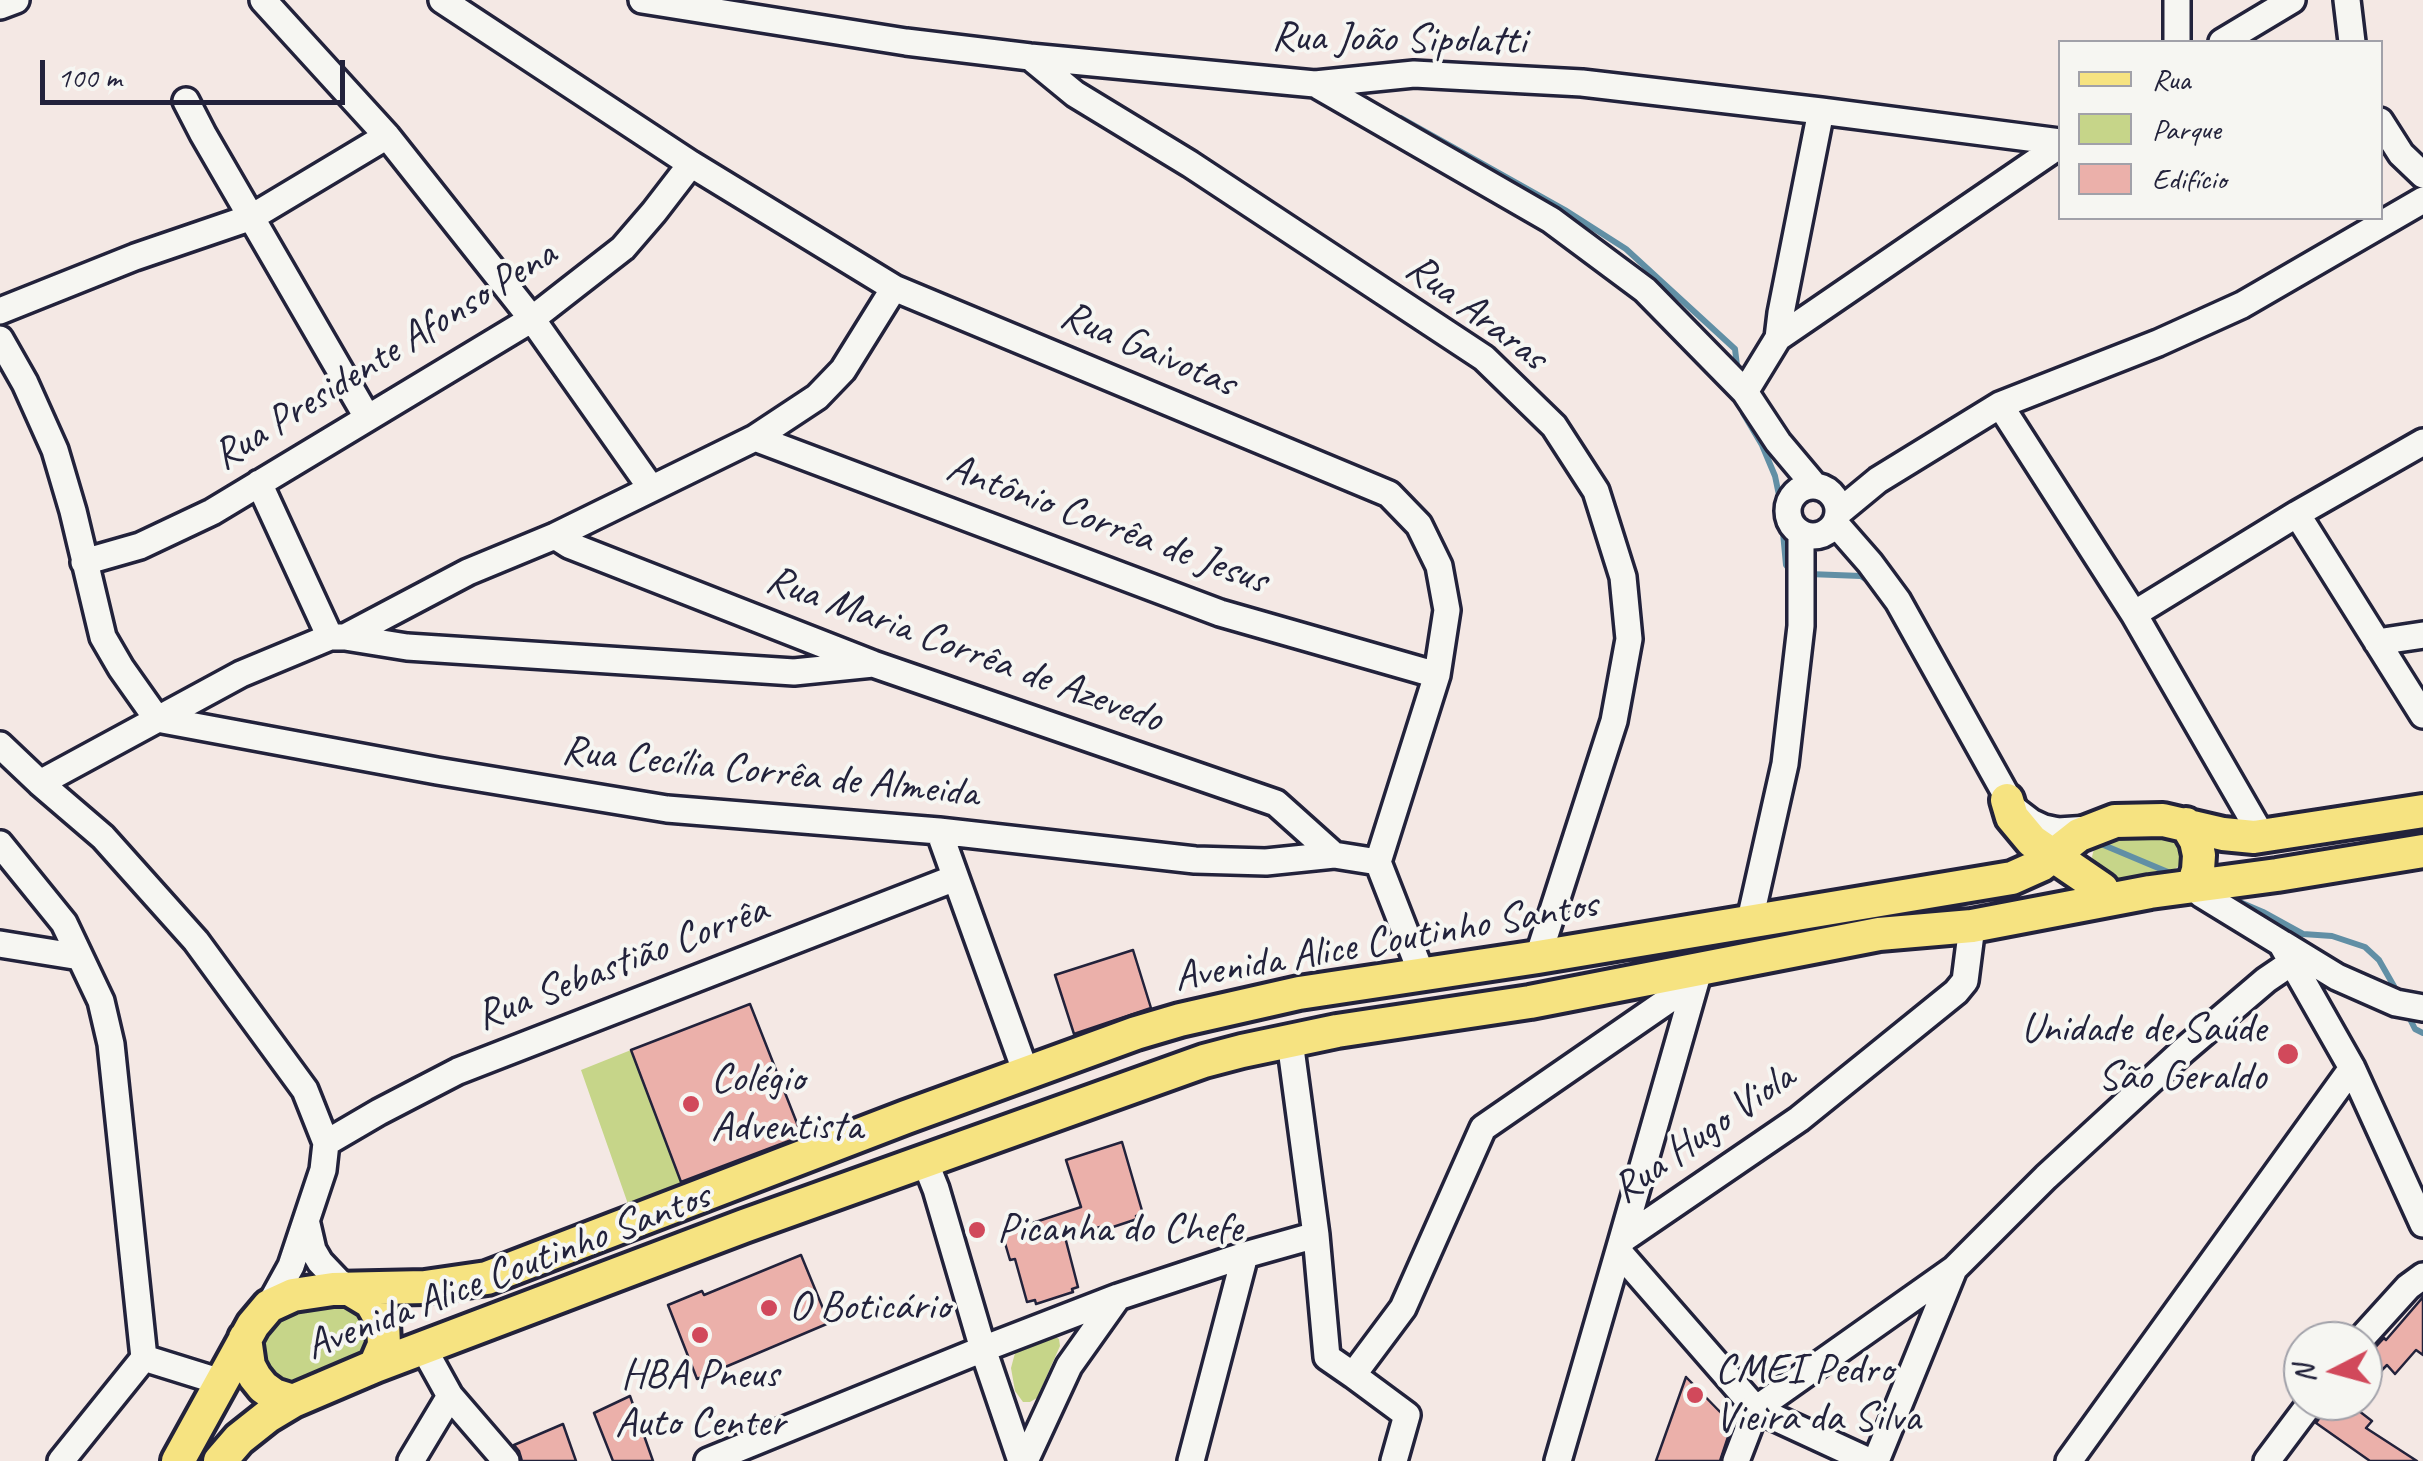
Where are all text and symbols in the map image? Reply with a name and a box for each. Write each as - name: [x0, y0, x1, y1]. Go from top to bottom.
- street label: Rua João Sipolatti: [1271, 13, 1527, 67]
- scale bar: [45, 40, 350, 102]
- legend: [2058, 40, 2383, 220]
- text: 100 m: [57, 58, 122, 96]
- text: Rua: [2152, 60, 2190, 98]
- text: Parque: [2152, 110, 2221, 148]
- text: Edifício: [2152, 160, 2226, 198]
- street label: Rua Presidente Afonso Pena: [204, 230, 566, 482]
- street label: Rua Araras: [1395, 244, 1557, 382]
- street label: Rua Gaivotas: [1053, 291, 1243, 409]
- street label: Antônio Corrêa de Jesus: [940, 444, 1274, 606]
- street label: Rua Maria Corrêa de Azevedo: [759, 555, 1169, 745]
- street label: Rua Cecília Corrêa de Almeida: [559, 726, 981, 820]
- street label: Avenida Alice Coutinho Santos: [1170, 880, 1602, 1004]
- street label: Rua Sebastião Corrêa: [469, 885, 775, 1043]
- place label: Unidade de Saúde São Geraldo: [2021, 1005, 2266, 1104]
- marker: Unidade de Saúde São Geraldo: [2275, 1041, 2301, 1067]
- street label: Rua Hugo Viola: [1603, 1053, 1805, 1215]
- place label: Colégio Adventista: [711, 1055, 862, 1154]
- marker: Colégio Adventista: [680, 1093, 702, 1115]
- street label: Avenida Alice Coutinho Santos: [299, 1172, 717, 1372]
- place label: Picanha do Chefe: [997, 1205, 1242, 1255]
- marker: Picanha do Chefe: [966, 1219, 988, 1241]
- place label: O Boticário: [789, 1283, 950, 1333]
- marker: O Boticário: [758, 1297, 780, 1319]
- north arrow: [2283, 1321, 2383, 1421]
- marker: HBA Pneus Auto Center: [689, 1324, 711, 1346]
- place label: CMEI Pedro Vieira da Silva: [1715, 1346, 1920, 1444]
- place label: HBA Pneus Auto Center: [615, 1351, 785, 1450]
- text: N: [2286, 1364, 2323, 1384]
- marker: CMEI Pedro Vieira da Silva: [1684, 1384, 1706, 1406]

